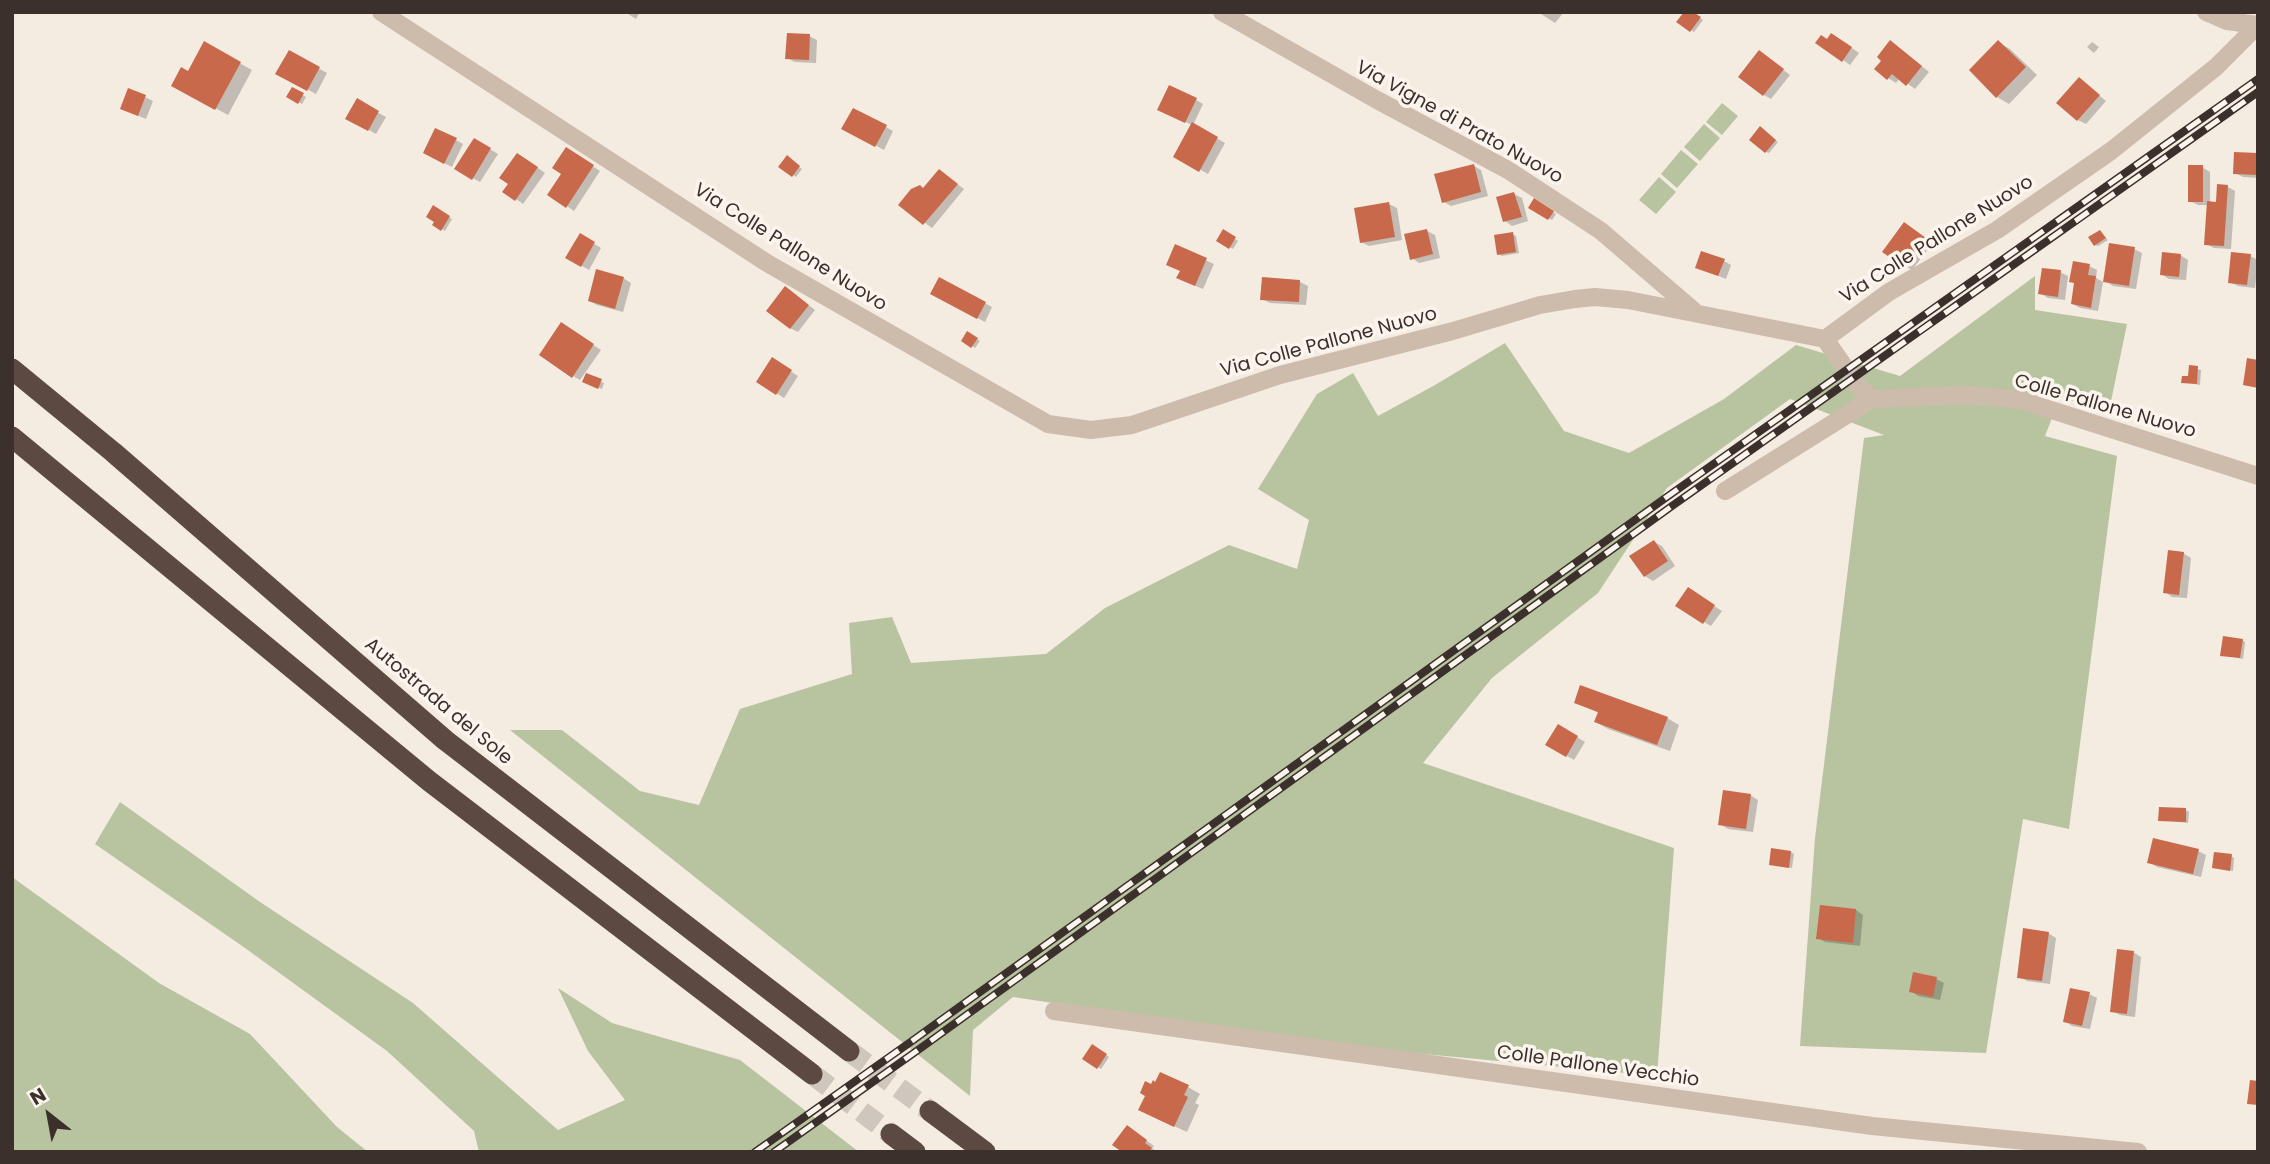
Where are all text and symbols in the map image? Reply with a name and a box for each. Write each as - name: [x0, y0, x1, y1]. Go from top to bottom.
- street label: Via Vigne di Prato Nuovo: [1352, 57, 1566, 189]
- street label: Via Colle Pallone Nuovo: [1836, 171, 2038, 309]
- street label: Via Colle Pallone Nuovo: [689, 179, 891, 317]
- street label: Via Colle Pallone Nuovo: [1218, 303, 1440, 383]
- street label: Colle Pallone Nuovo: [2012, 370, 2198, 444]
- street label: Autostrada del Sole: [360, 634, 516, 770]
- street label: Colle Pallone Vecchio: [1495, 1042, 1701, 1092]
- north arrow: [14, 1080, 84, 1150]
- text: N: [25, 1081, 51, 1112]

